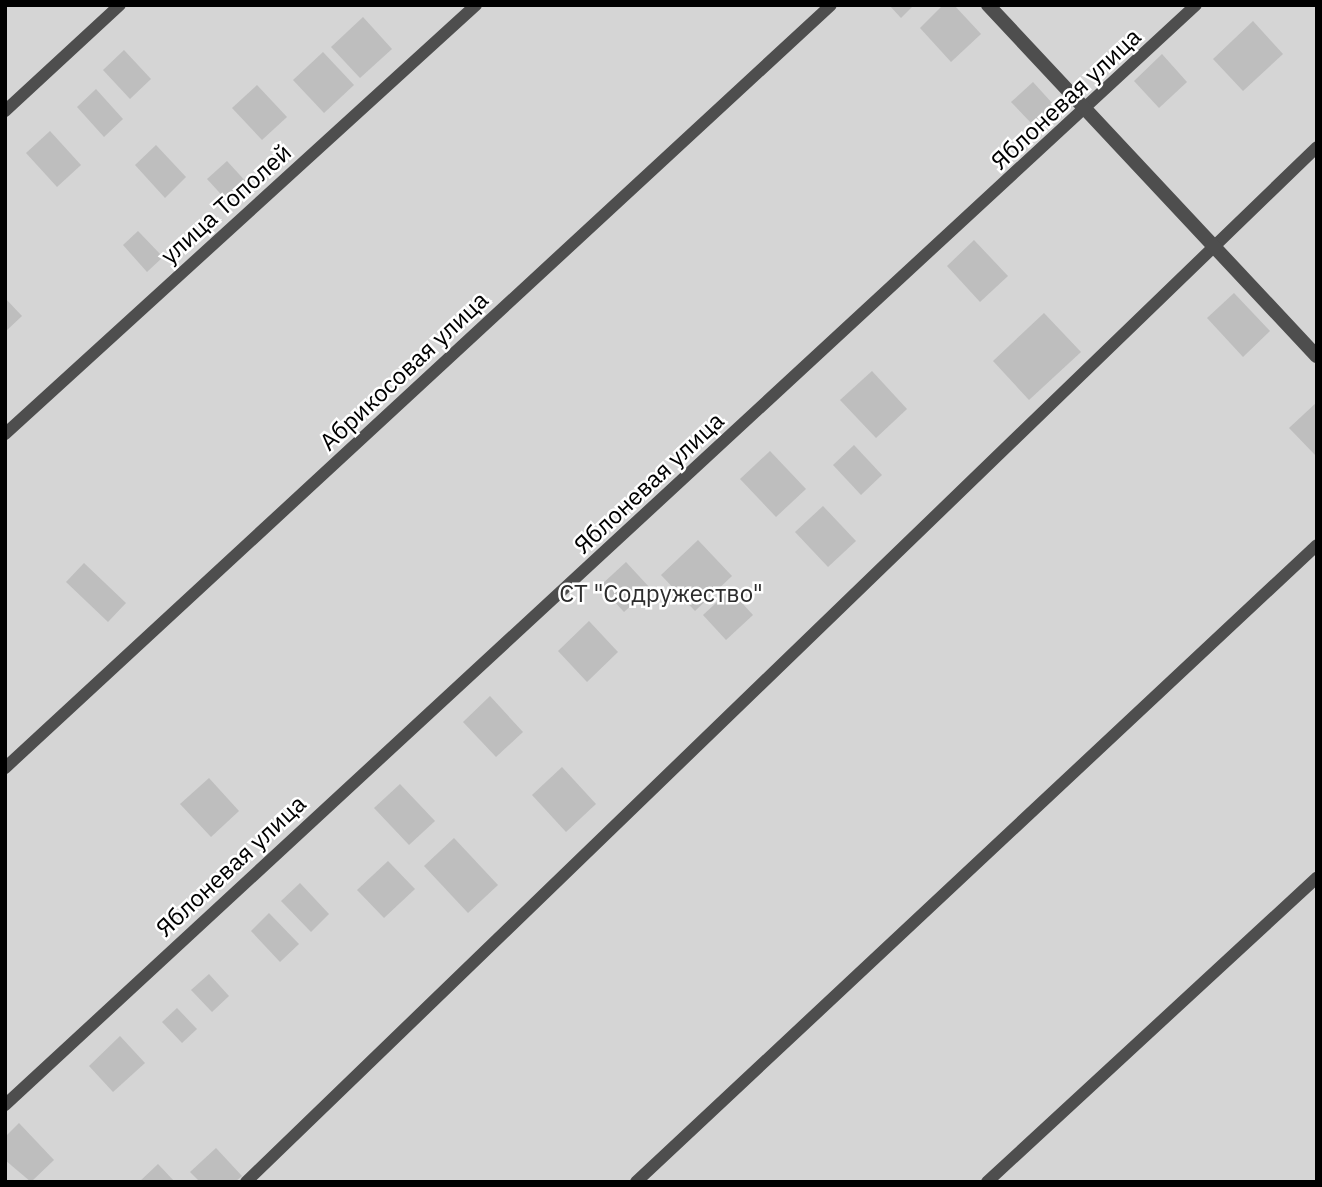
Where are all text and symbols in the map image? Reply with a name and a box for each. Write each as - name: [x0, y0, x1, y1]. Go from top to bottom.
- street label: Яблоневая улица: [985, 22, 1147, 176]
- street label: улица Тополей: [155, 138, 297, 270]
- street label: Абрикосовая улица: [314, 286, 494, 456]
- street label: Яблоневая улица: [568, 406, 730, 560]
- park label: СТ "Содружество": [559, 580, 763, 608]
- street label: Яблоневая улица: [150, 789, 312, 943]

